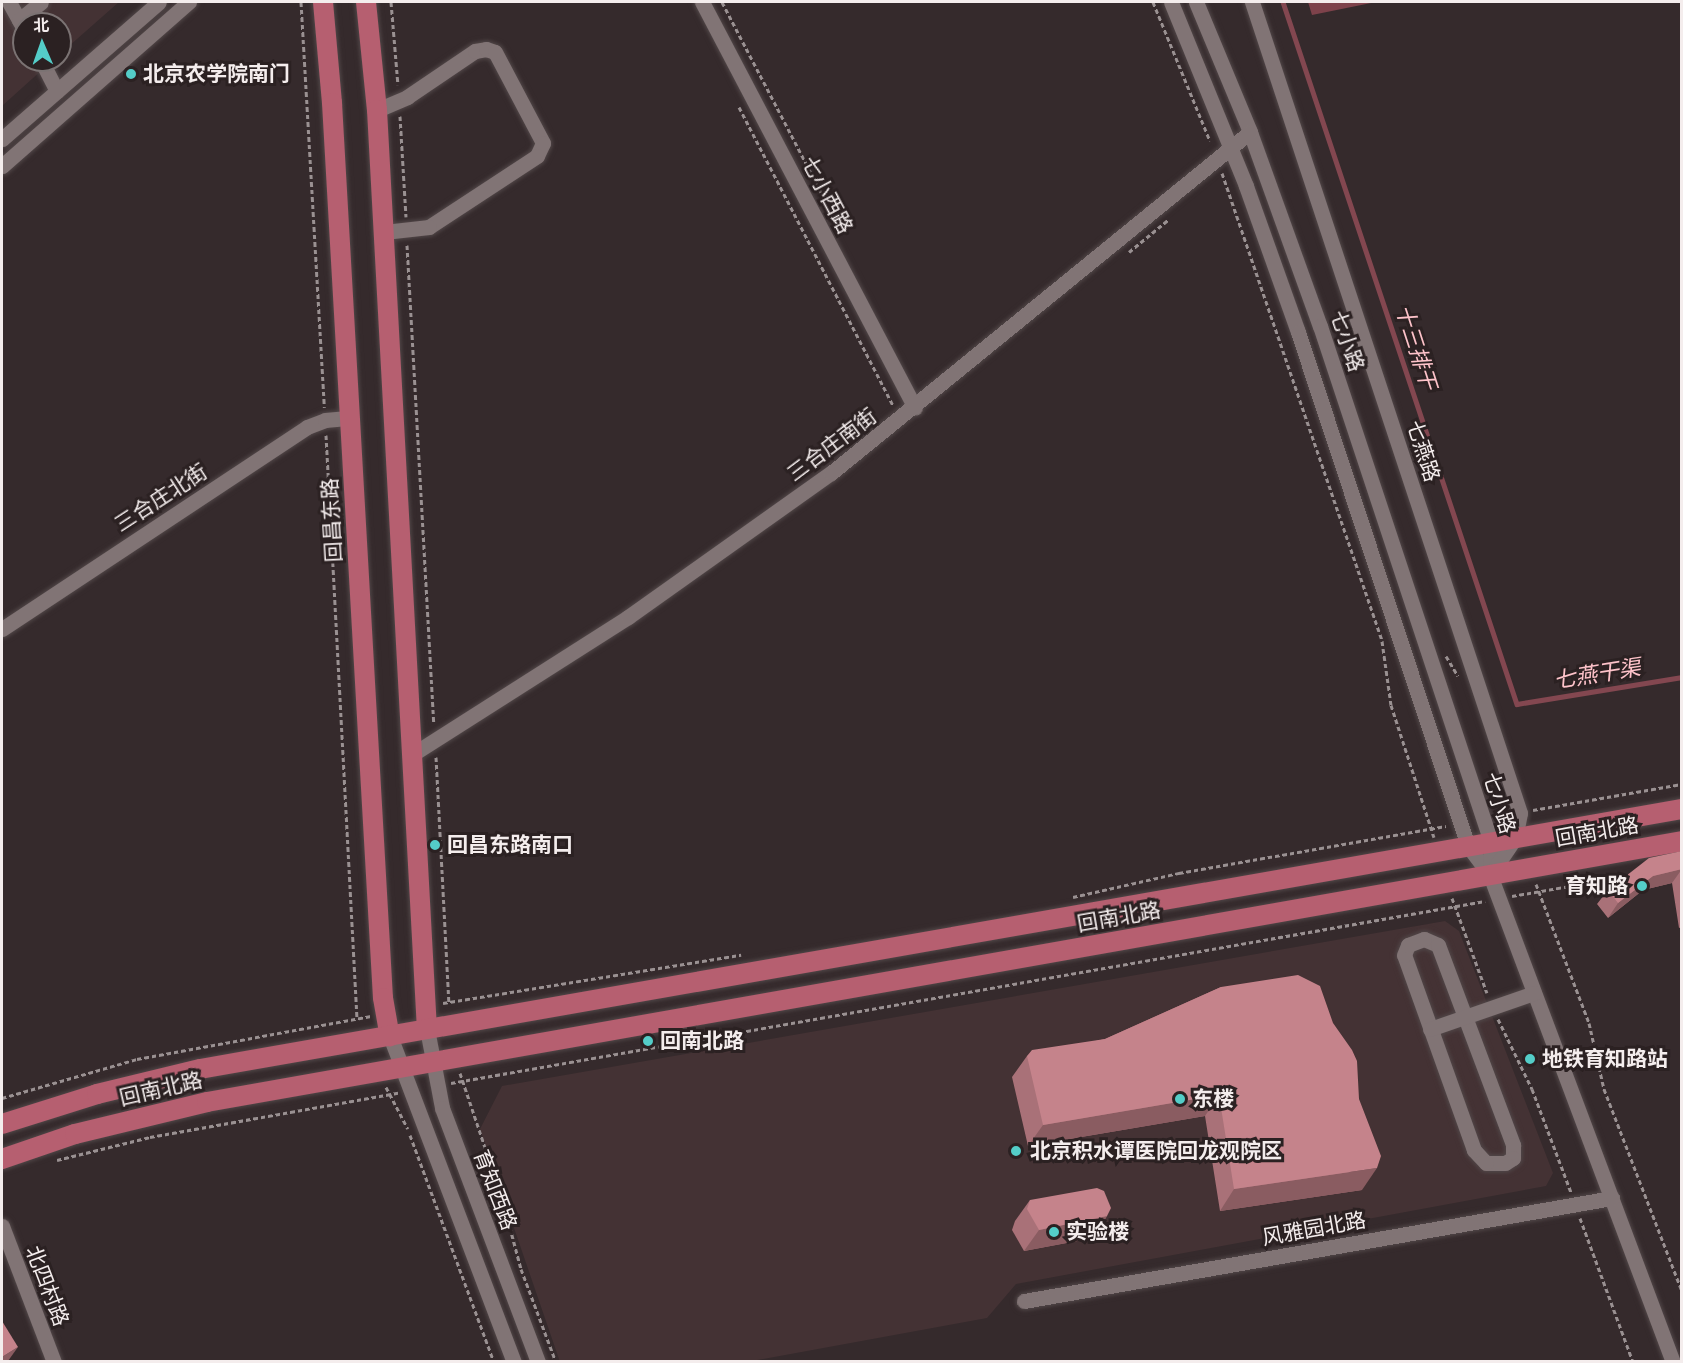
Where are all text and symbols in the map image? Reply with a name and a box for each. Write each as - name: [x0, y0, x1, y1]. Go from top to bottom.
- north arrow: [12, 12, 72, 72]
- text: 北: [33, 16, 50, 35]
- place label: 北京农学院南门: [143, 61, 290, 87]
- marker: 北京农学院南门: [124, 67, 138, 81]
- street label: 七小西路: [796, 152, 858, 238]
- water label: 十三排干: [1390, 301, 1442, 393]
- street label: 七小路: [1325, 307, 1369, 375]
- street label: 三合庄南街: [782, 403, 882, 487]
- street label: 七燕路: [1401, 417, 1445, 485]
- street label: 三合庄北街: [110, 459, 212, 537]
- street label: 回昌东路: [317, 477, 347, 563]
- water label: 七燕干渠: [1551, 654, 1643, 694]
- street label: 七小路: [1478, 769, 1520, 837]
- street label: 回南北路: [1553, 812, 1641, 852]
- place label: 回昌东路南口: [447, 832, 573, 858]
- marker: 回昌东路南口: [428, 838, 442, 852]
- place label: 育知路: [1565, 873, 1628, 899]
- marker: 育知路: [1633, 877, 1651, 895]
- street label: 回南北路: [1075, 897, 1163, 937]
- place label: 回南北路: [660, 1028, 744, 1054]
- marker: 回南北路: [641, 1034, 655, 1048]
- place label: 地铁育知路站: [1542, 1046, 1668, 1072]
- marker: 地铁育知路站: [1523, 1052, 1537, 1066]
- street label: 回南北路: [117, 1067, 205, 1111]
- place label: 东楼: [1192, 1086, 1234, 1112]
- marker: 东楼: [1173, 1092, 1187, 1106]
- place label: 北京积水谭医院回龙观院区: [1030, 1138, 1282, 1164]
- marker: 北京积水谭医院回龙观院区: [1007, 1142, 1025, 1160]
- street label: 育知西路: [468, 1146, 522, 1234]
- street label: 风雅园北路: [1260, 1207, 1368, 1251]
- place label: 实验楼: [1066, 1219, 1129, 1245]
- marker: 实验楼: [1047, 1225, 1061, 1239]
- street label: 北四村路: [20, 1242, 74, 1330]

